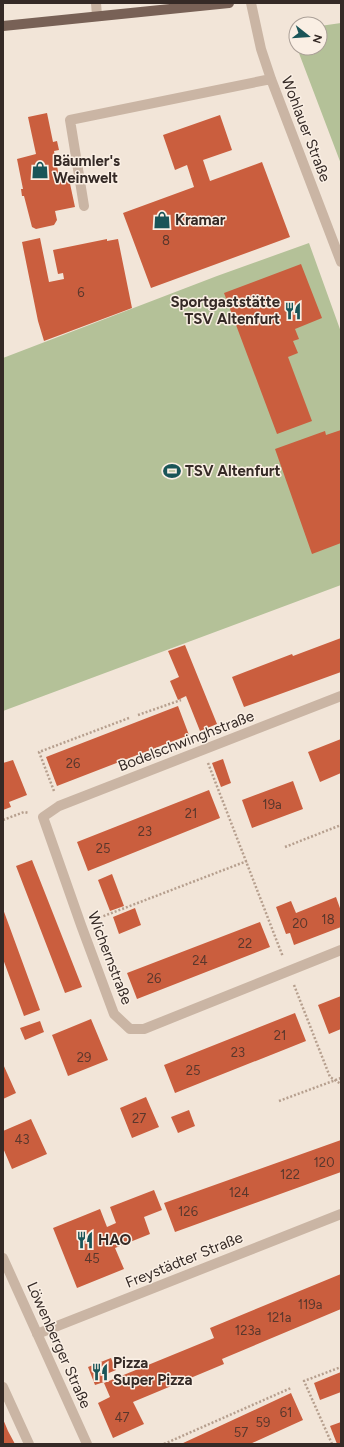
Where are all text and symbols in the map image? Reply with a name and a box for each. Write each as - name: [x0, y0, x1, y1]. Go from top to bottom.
- north arrow: [288, 16, 328, 56]
- text: N: [310, 33, 325, 45]
- street label: Wohlauer Straße: [278, 74, 334, 184]
- place label: Bäumler's Weinwelt: [53, 152, 120, 187]
- shop icon: Bäumler's Weinwelt: [30, 160, 50, 180]
- shop icon: Kramar: [152, 210, 172, 230]
- place label: Kramar: [175, 211, 226, 229]
- house number: 8: [162, 233, 170, 248]
- house number: 6: [77, 285, 85, 300]
- place label: Sportgaststätte TSV Altenfurt: [170, 293, 281, 328]
- restaurant icon: Sportgaststätte TSV Altenfurt: [283, 301, 303, 321]
- sports icon: TSV Altenfurt: [162, 461, 182, 481]
- place label: TSV Altenfurt: [185, 462, 281, 480]
- street label: Bodelschwinghstraße: [115, 707, 257, 775]
- house number: 26: [66, 756, 80, 771]
- house number: 19a: [262, 797, 282, 812]
- house number: 21: [185, 806, 197, 821]
- house number: 23: [138, 824, 152, 839]
- house number: 25: [96, 841, 110, 856]
- street label: Wichernstraße: [84, 909, 136, 1007]
- house number: 18: [321, 912, 335, 927]
- house number: 20: [292, 916, 308, 931]
- house number: 22: [238, 936, 252, 951]
- house number: 24: [192, 953, 208, 968]
- house number: 26: [147, 971, 161, 986]
- house number: 21: [274, 1028, 286, 1043]
- house number: 23: [231, 1045, 245, 1060]
- house number: 29: [77, 1050, 91, 1065]
- house number: 25: [186, 1063, 200, 1078]
- house number: 27: [132, 1111, 146, 1126]
- house number: 43: [14, 1132, 30, 1147]
- house number: 120: [314, 1155, 334, 1170]
- house number: 122: [280, 1167, 300, 1182]
- house number: 124: [229, 1185, 249, 1200]
- house number: 126: [178, 1204, 198, 1219]
- street label: Freystädter Straße: [123, 1228, 245, 1292]
- restaurant icon: HAO: [75, 1230, 95, 1250]
- place label: HAO: [98, 1231, 132, 1249]
- house number: 45: [84, 1251, 100, 1266]
- street label: Löwenberger Straße: [23, 1279, 95, 1411]
- house number: 119a: [298, 1297, 322, 1312]
- house number: 121a: [267, 1310, 291, 1325]
- house number: 123a: [235, 1323, 261, 1338]
- place label: Pizza Super Pizza: [113, 1354, 193, 1389]
- restaurant icon: Pizza Super Pizza: [90, 1362, 110, 1382]
- house number: 61: [280, 1405, 292, 1420]
- house number: 47: [114, 1410, 130, 1425]
- house number: 59: [256, 1415, 270, 1430]
- house number: 57: [234, 1425, 248, 1440]

